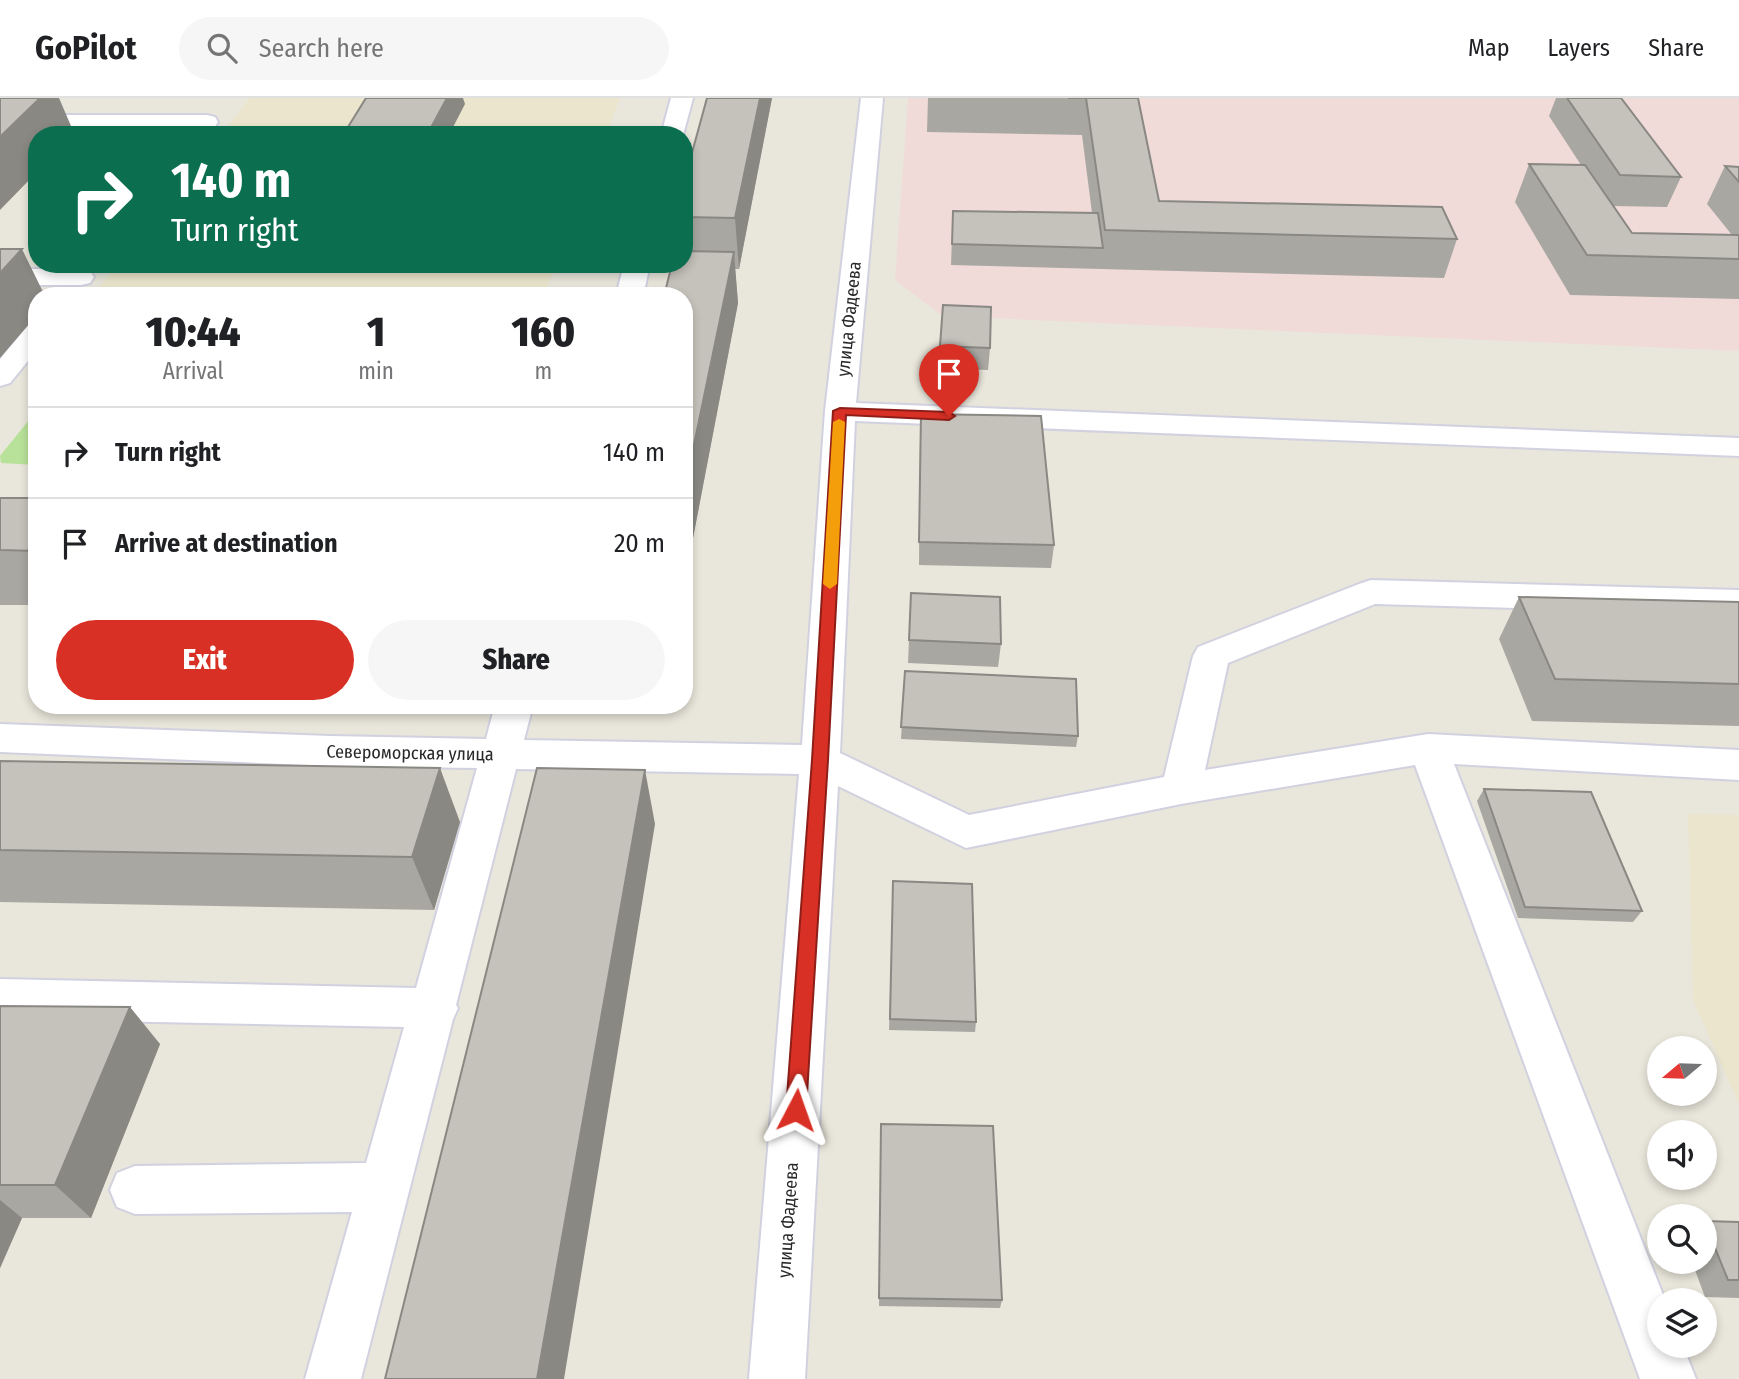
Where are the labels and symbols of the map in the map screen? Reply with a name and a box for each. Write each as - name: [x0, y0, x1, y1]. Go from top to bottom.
- street label: улица Фадеева: [832, 260, 866, 378]
- pin: [919, 344, 979, 416]
- street label: Североморская улица: [326, 741, 494, 765]
- north arrow: [1647, 1036, 1717, 1106]
- position arrow: [759, 1073, 833, 1147]
- street label: улица Фадеева: [773, 1161, 803, 1279]

